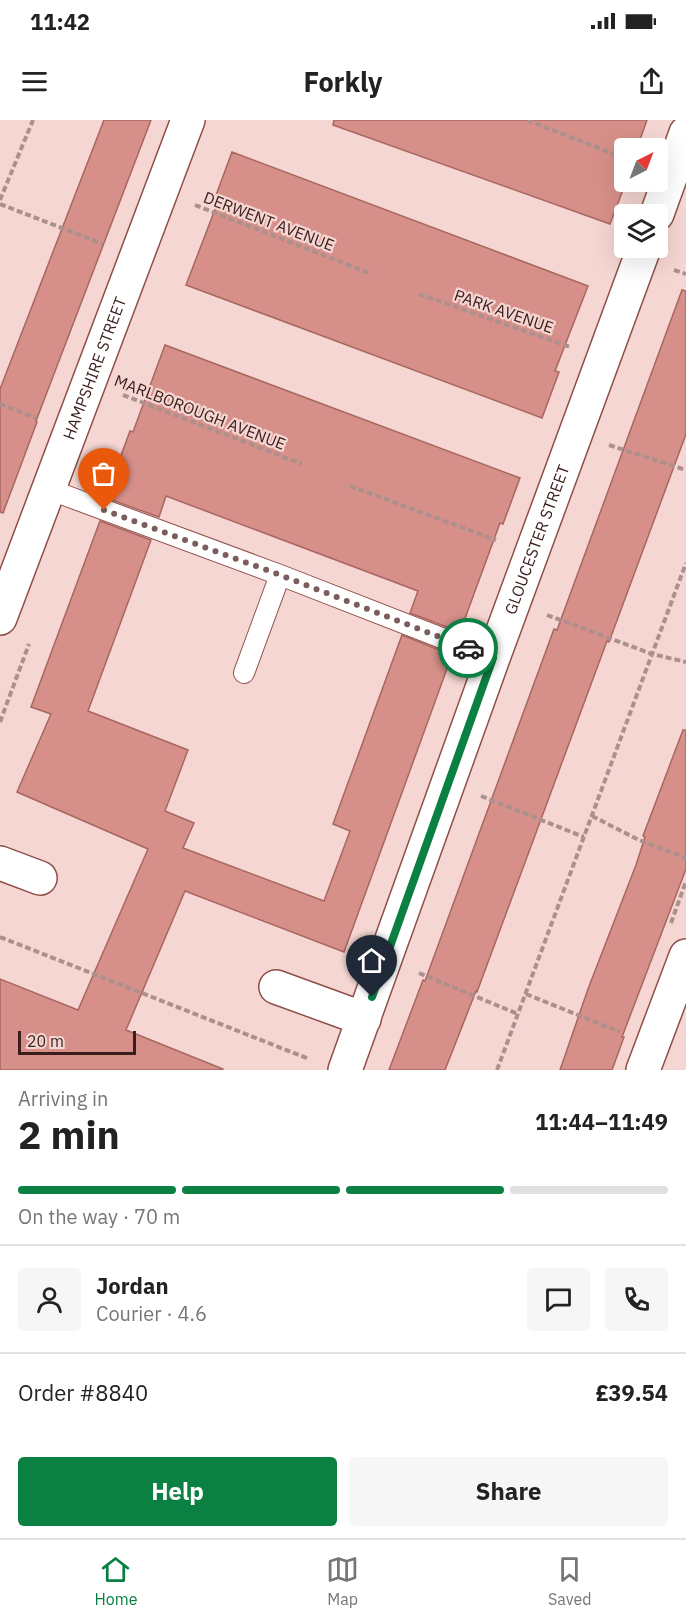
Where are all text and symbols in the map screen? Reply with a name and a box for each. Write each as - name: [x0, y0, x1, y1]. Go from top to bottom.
- text: 11:42: [30, 7, 90, 36]
- text: Forkly: [303, 64, 383, 99]
- icon: menu: [18, 65, 51, 98]
- icon: share: [635, 65, 668, 98]
- north arrow: [614, 138, 668, 192]
- map controls: [614, 138, 668, 258]
- street label: DERWENT AVENUE: [201, 187, 337, 255]
- button: layers: [614, 204, 668, 258]
- street label: PARK AVENUE: [452, 285, 556, 337]
- street label: HAMPSHIRE STREET: [58, 294, 130, 442]
- street label: MARLBOROUGH AVENUE: [112, 370, 288, 454]
- pin: [78, 448, 129, 510]
- icon: bag: [87, 457, 120, 490]
- street label: GLOUCESTER STREET: [500, 462, 573, 617]
- courier: [438, 618, 498, 678]
- icon: car: [452, 632, 485, 665]
- pin: [346, 935, 397, 997]
- icon: home: [355, 944, 388, 977]
- scale bar: [18, 1028, 136, 1055]
- text: 20 m: [27, 1031, 64, 1051]
- text: Arriving in: [18, 1085, 108, 1112]
- text: 11:44–11:49: [535, 1107, 668, 1136]
- text: 2 min: [18, 1109, 120, 1160]
- text: On the way · 70 m: [18, 1203, 180, 1230]
- button: person: [18, 1268, 81, 1331]
- button: chat: [527, 1268, 590, 1331]
- button: phone: [605, 1268, 668, 1331]
- text: Jordan: [96, 1271, 169, 1300]
- text: Courier · 4.6: [96, 1300, 207, 1327]
- text: Order #8840: [18, 1378, 148, 1407]
- text: £39.54: [596, 1378, 668, 1407]
- button: Help: [18, 1457, 337, 1526]
- button: Share: [349, 1457, 668, 1526]
- tab: Home: [94, 1553, 137, 1609]
- tab: Map: [326, 1553, 359, 1609]
- tab: Saved: [548, 1553, 592, 1609]

